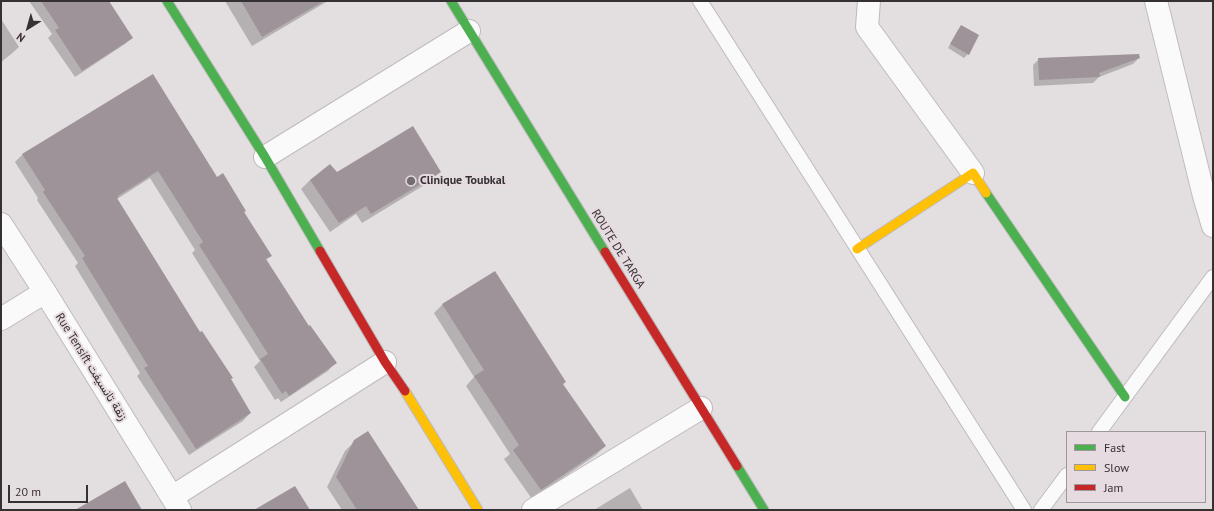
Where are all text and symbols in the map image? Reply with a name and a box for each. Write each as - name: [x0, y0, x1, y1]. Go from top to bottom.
- north arrow: [8, 8, 48, 48]
- text: N: [14, 30, 28, 45]
- place label: Clinique Toubkal: [420, 174, 505, 188]
- marker: Clinique Toubkal: [405, 175, 417, 187]
- street label: ROUTE DE TARGA: [588, 207, 648, 291]
- street label: Rue Tensift زنقة تانسيفت: [52, 311, 130, 423]
- legend: [1066, 431, 1206, 503]
- text: Fast: [1104, 440, 1125, 455]
- text: Slow: [1104, 460, 1129, 475]
- scale bar: [10, 477, 90, 503]
- text: Jam: [1104, 480, 1123, 495]
- text: 20 m: [15, 484, 41, 499]

